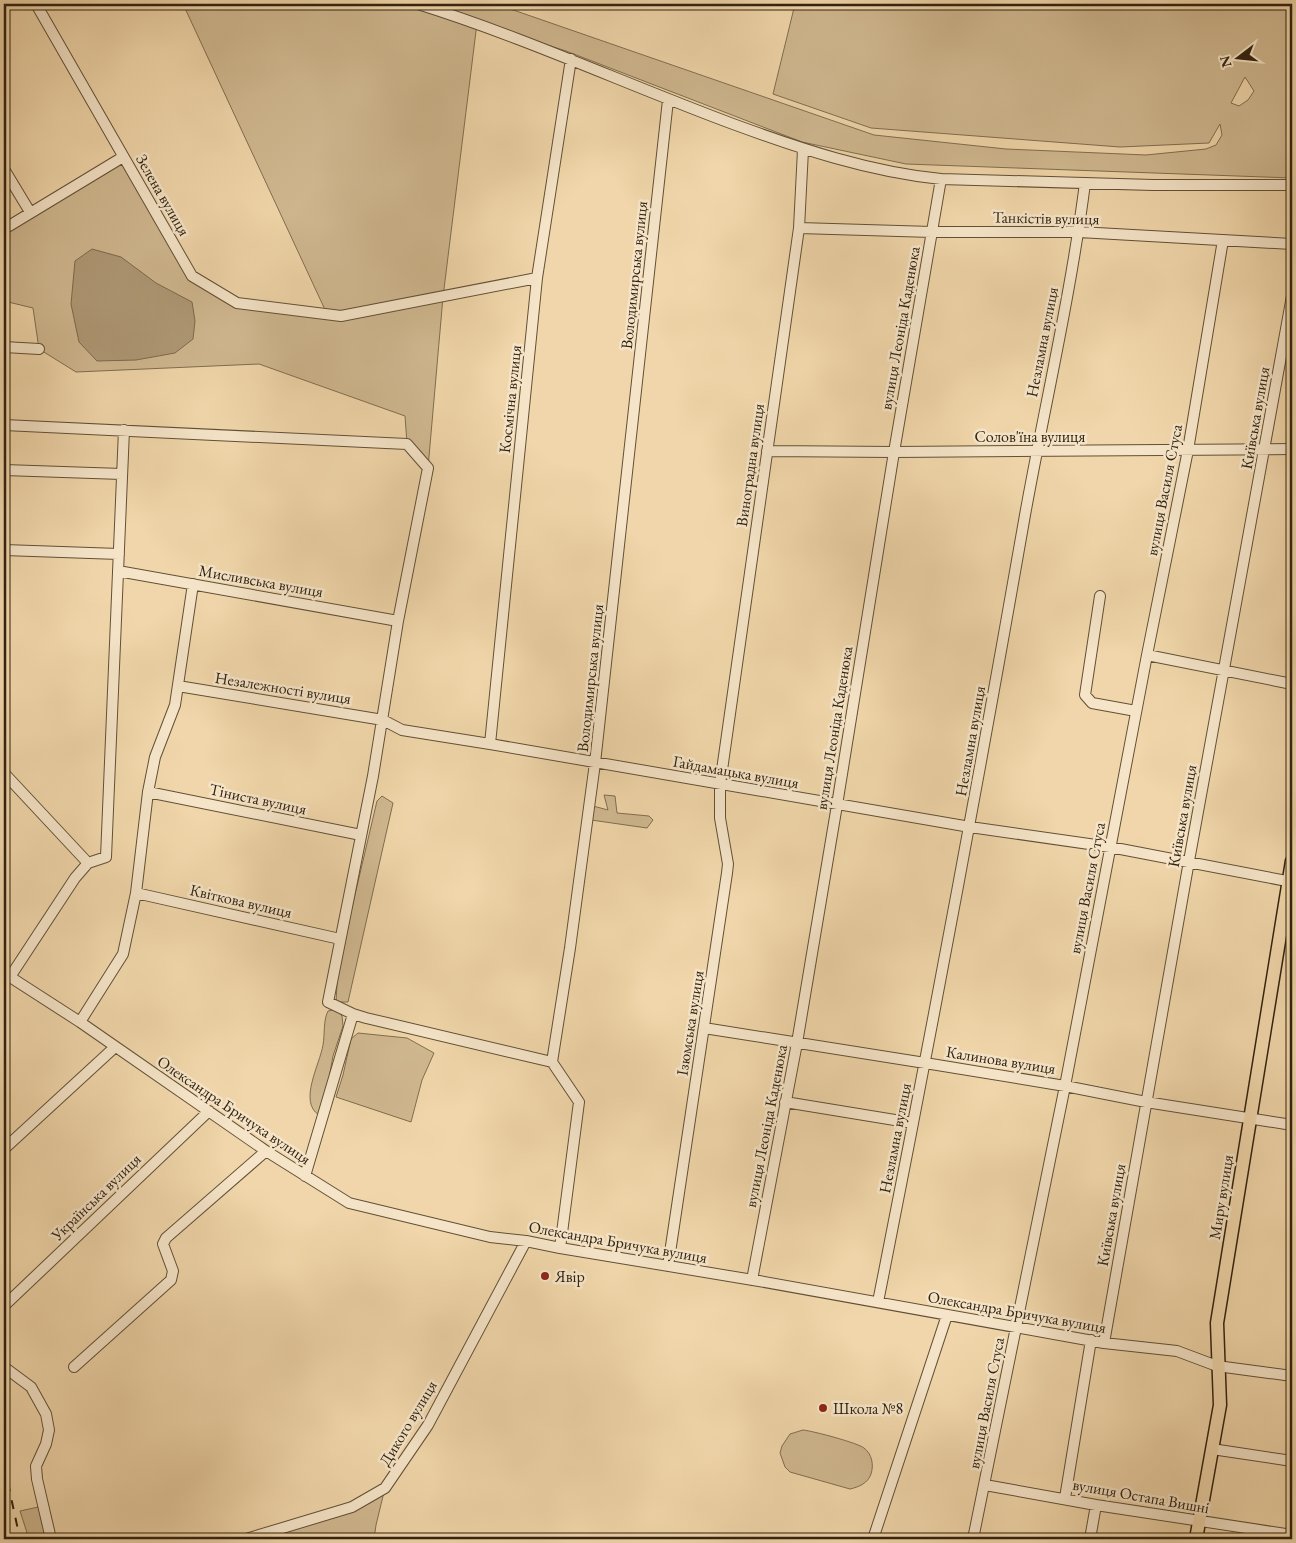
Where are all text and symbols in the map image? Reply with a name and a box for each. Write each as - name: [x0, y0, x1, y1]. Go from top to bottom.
- north arrow: [1214, 32, 1264, 82]
- text: N: [1215, 53, 1236, 70]
- street label: Зелена вулиця: [131, 150, 195, 240]
- street label: Володимирська вулиця: [616, 200, 652, 350]
- street label: Танкістів вулиця: [992, 207, 1100, 229]
- street label: вулиця Леоніда Каденюка: [875, 244, 925, 411]
- street label: Незламна вулиця: [1021, 285, 1063, 399]
- street label: Космічна вулиця: [494, 344, 526, 454]
- street label: Київська вулиця: [1236, 365, 1274, 471]
- street label: Виноградна вулиця: [731, 402, 769, 528]
- street label: вулиця Василя Стуса: [1141, 422, 1187, 558]
- street label: Солов'їна вулиця: [975, 426, 1086, 447]
- street label: Мисливська вулиця: [197, 560, 325, 602]
- street label: Володимирська вулиця: [572, 603, 608, 753]
- street label: вулиця Леоніда Каденюка: [811, 644, 857, 811]
- street label: Незалежності вулиця: [213, 667, 353, 709]
- street label: Незламна вулиця: [950, 684, 990, 798]
- street label: Гайдамацька вулиця: [671, 751, 801, 793]
- street label: Київська вулиця: [1163, 763, 1201, 869]
- street label: Тіниста вулиця: [208, 778, 308, 820]
- street label: вулиця Василя Стуса: [1064, 820, 1110, 956]
- street label: Квіткова вулиця: [188, 879, 294, 923]
- street label: Ізюмська вулиця: [671, 969, 709, 1077]
- street label: Калинова вулиця: [945, 1041, 1057, 1079]
- street label: вулиця Леоніда Каденюка: [740, 1042, 792, 1209]
- street label: Олександра Бричука вулиця: [153, 1051, 315, 1169]
- street label: Незламна вулиця: [874, 1081, 916, 1195]
- street label: Українська вулиця: [46, 1149, 145, 1246]
- street label: Миру вулиця: [1204, 1153, 1238, 1241]
- street label: Київська вулиця: [1092, 1162, 1130, 1268]
- street label: Олександра Бричука вулиця: [527, 1216, 709, 1268]
- place label: Явiр: [554, 1266, 585, 1287]
- marker: Явiр: [539, 1270, 551, 1282]
- street label: Олександра Бричука вулиця: [926, 1286, 1108, 1338]
- street label: вулиця Василя Стуса: [963, 1335, 1009, 1471]
- street label: Дикого вулиця: [374, 1376, 442, 1470]
- place label: Школа №8: [833, 1398, 904, 1419]
- marker: Школа №8: [817, 1402, 829, 1414]
- street label: вулиця Остапа Вишні: [1071, 1474, 1211, 1518]

